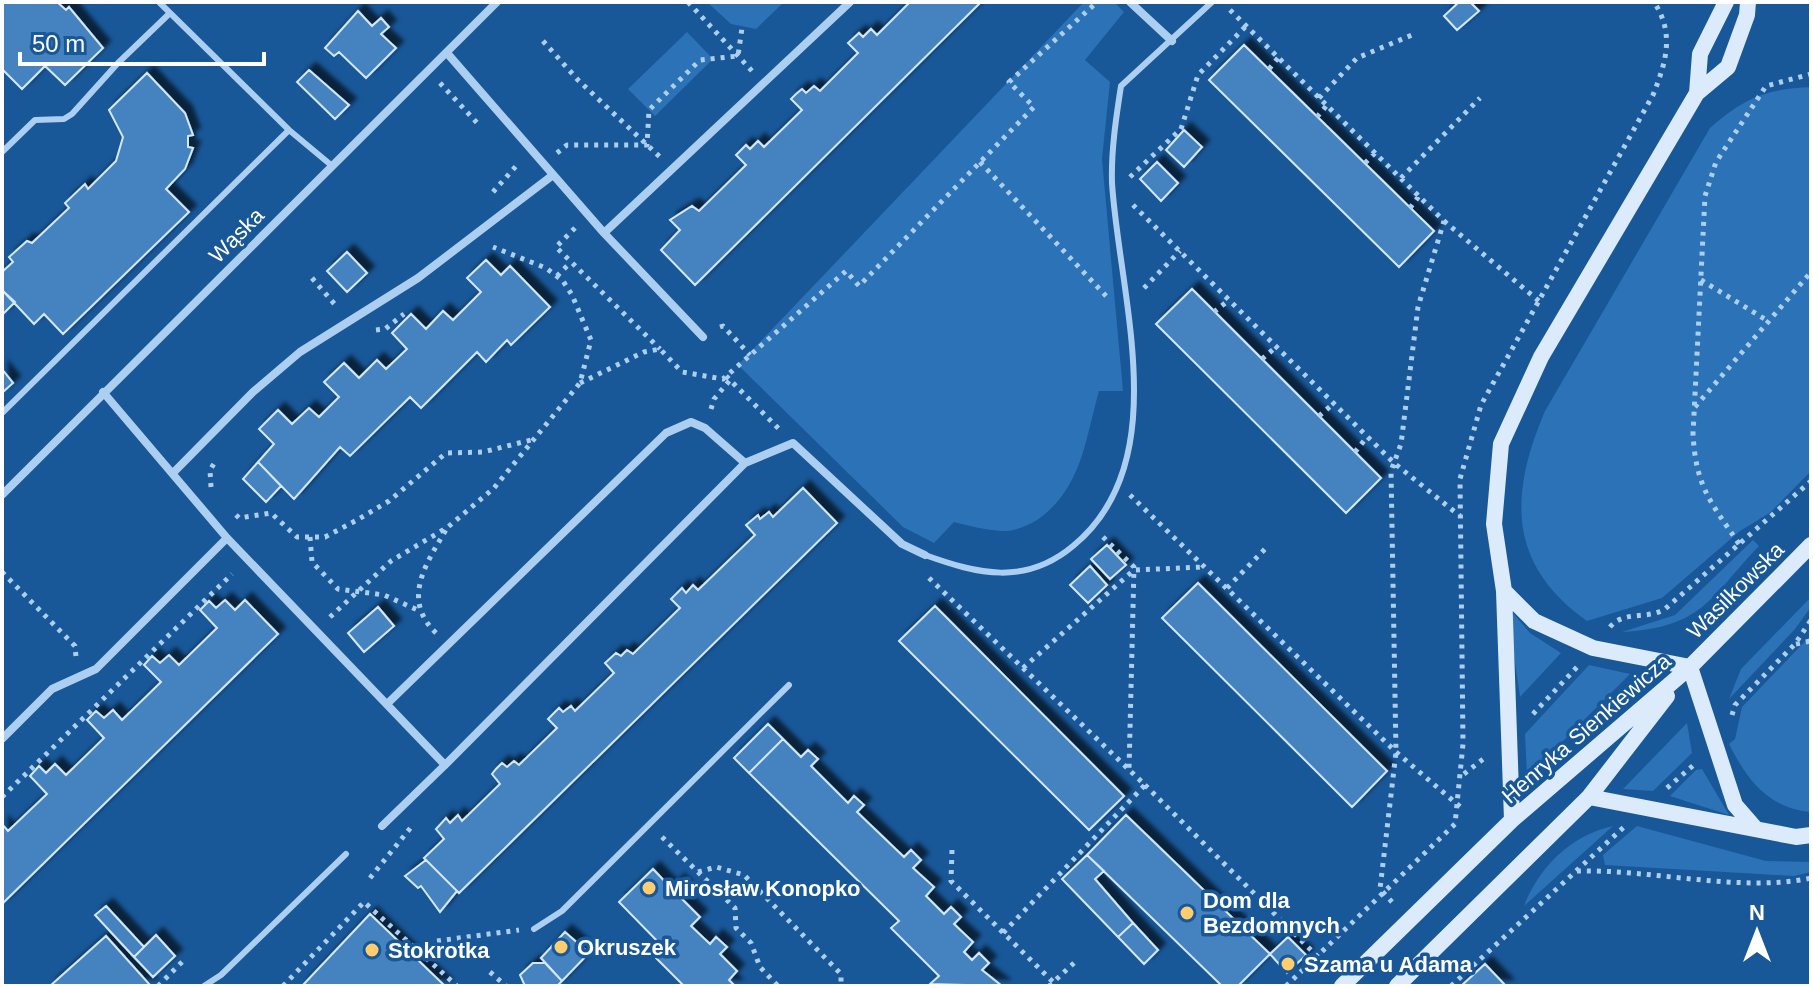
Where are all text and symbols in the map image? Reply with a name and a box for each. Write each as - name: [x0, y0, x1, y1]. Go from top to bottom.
- scale bar: [20, 16, 264, 66]
- text: 50 m: [32, 30, 85, 57]
- street label: Wąska: [204, 202, 269, 268]
- street label: Wasilkowska: [1682, 536, 1789, 644]
- street label: Henryka Sienkiewicza: [1497, 648, 1676, 808]
- place label: Mirosław Konopko: [665, 876, 861, 901]
- marker: Mirosław Konopko: [640, 879, 658, 897]
- place label: Dom dla Bezdomnych: [1203, 888, 1340, 938]
- north arrow: [1717, 892, 1797, 972]
- text: N: [1749, 900, 1765, 925]
- marker: Dom dla Bezdomnych: [1178, 904, 1196, 922]
- place label: Okruszek: [577, 935, 677, 960]
- place label: Stokrotka: [388, 938, 490, 963]
- marker: Okruszek: [552, 938, 570, 956]
- marker: Stokrotka: [363, 941, 381, 959]
- place label: Szama u Adama: [1304, 952, 1473, 977]
- marker: Szama u Adama: [1279, 955, 1297, 973]

